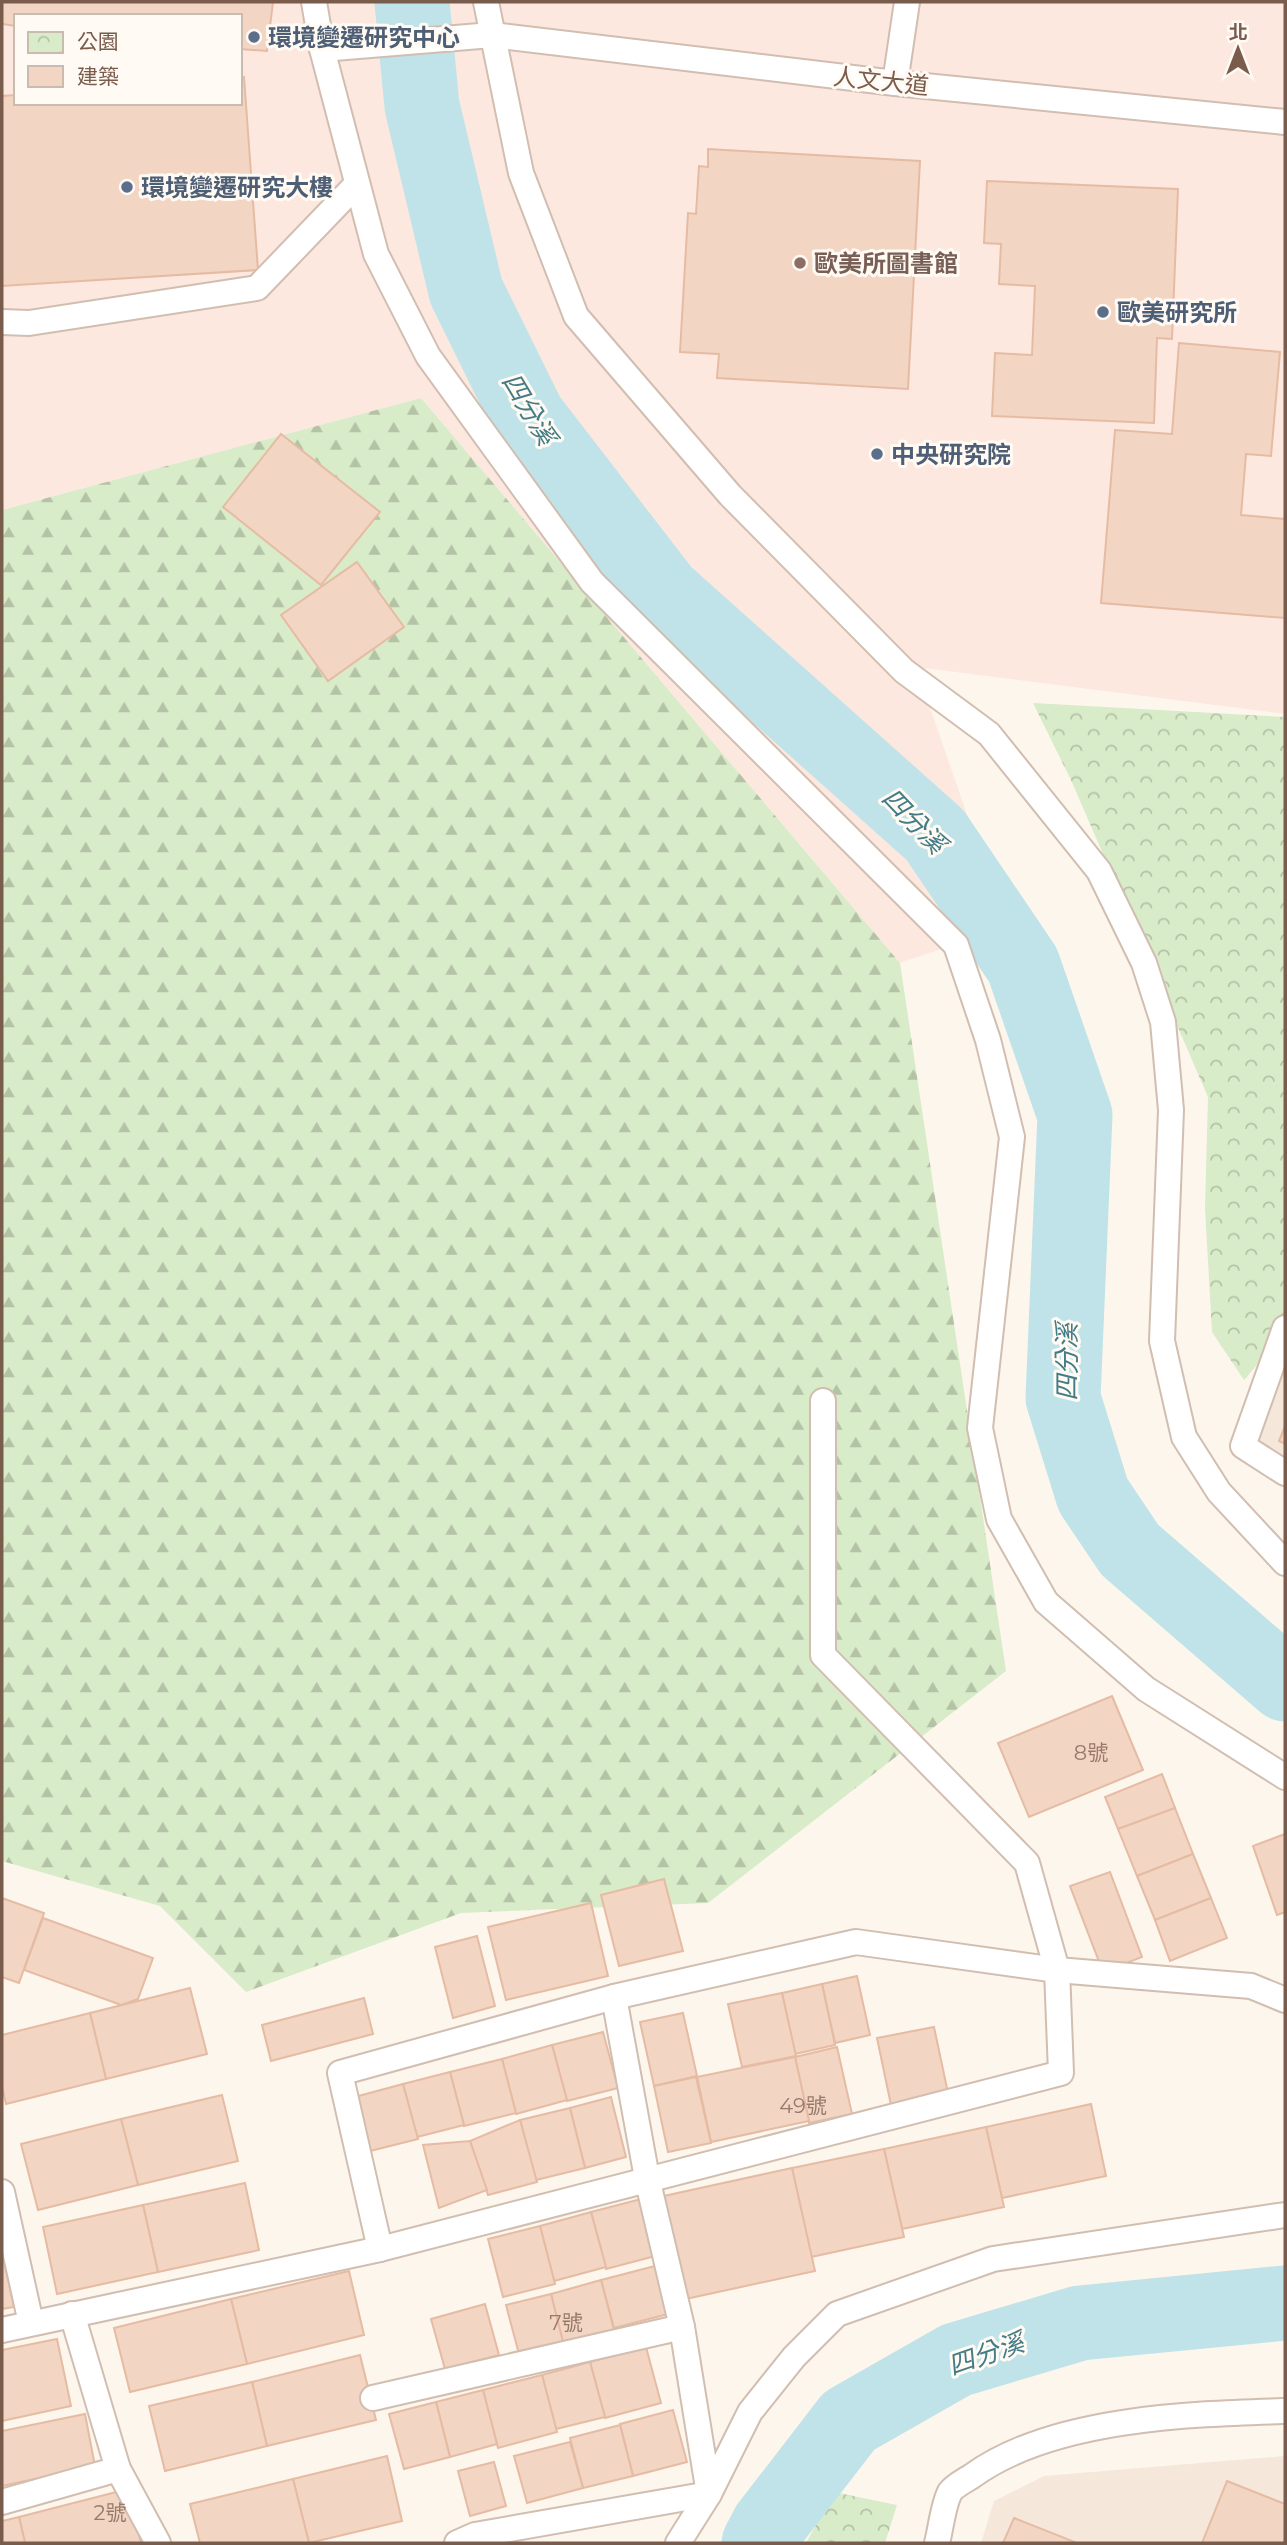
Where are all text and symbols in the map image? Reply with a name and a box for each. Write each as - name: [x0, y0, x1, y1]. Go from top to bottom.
- legend: [14, 14, 242, 105]
- north arrow: [1203, 14, 1273, 84]
- text: 北: [1228, 21, 1248, 44]
- place label: 環境變遷研究中心: [268, 23, 460, 52]
- text: 公園: [77, 29, 119, 54]
- marker: 環境變遷研究中心: [246, 29, 262, 45]
- street label: 人文大道: [832, 62, 930, 100]
- text: 建築: [77, 64, 119, 89]
- place label: 環境變遷研究大樓: [141, 173, 333, 202]
- marker: 環境變遷研究大樓: [119, 179, 135, 195]
- place label: 歐美所圖書館: [814, 249, 958, 278]
- marker: 歐美所圖書館: [792, 255, 808, 271]
- place label: 歐美研究所: [1117, 298, 1237, 327]
- marker: 歐美研究所: [1095, 304, 1111, 320]
- water label: 四分溪: [495, 367, 565, 454]
- place label: 中央研究院: [891, 440, 1011, 469]
- marker: 中央研究院: [869, 446, 885, 462]
- water label: 四分溪: [875, 782, 955, 863]
- water label: 四分溪: [1051, 1319, 1083, 1401]
- house number: 8號: [1074, 1740, 1108, 1765]
- house number: 49號: [779, 2093, 827, 2118]
- house number: 7號: [549, 2310, 583, 2335]
- water label: 四分溪: [944, 2325, 1032, 2382]
- house number: 2號: [94, 2500, 126, 2525]

